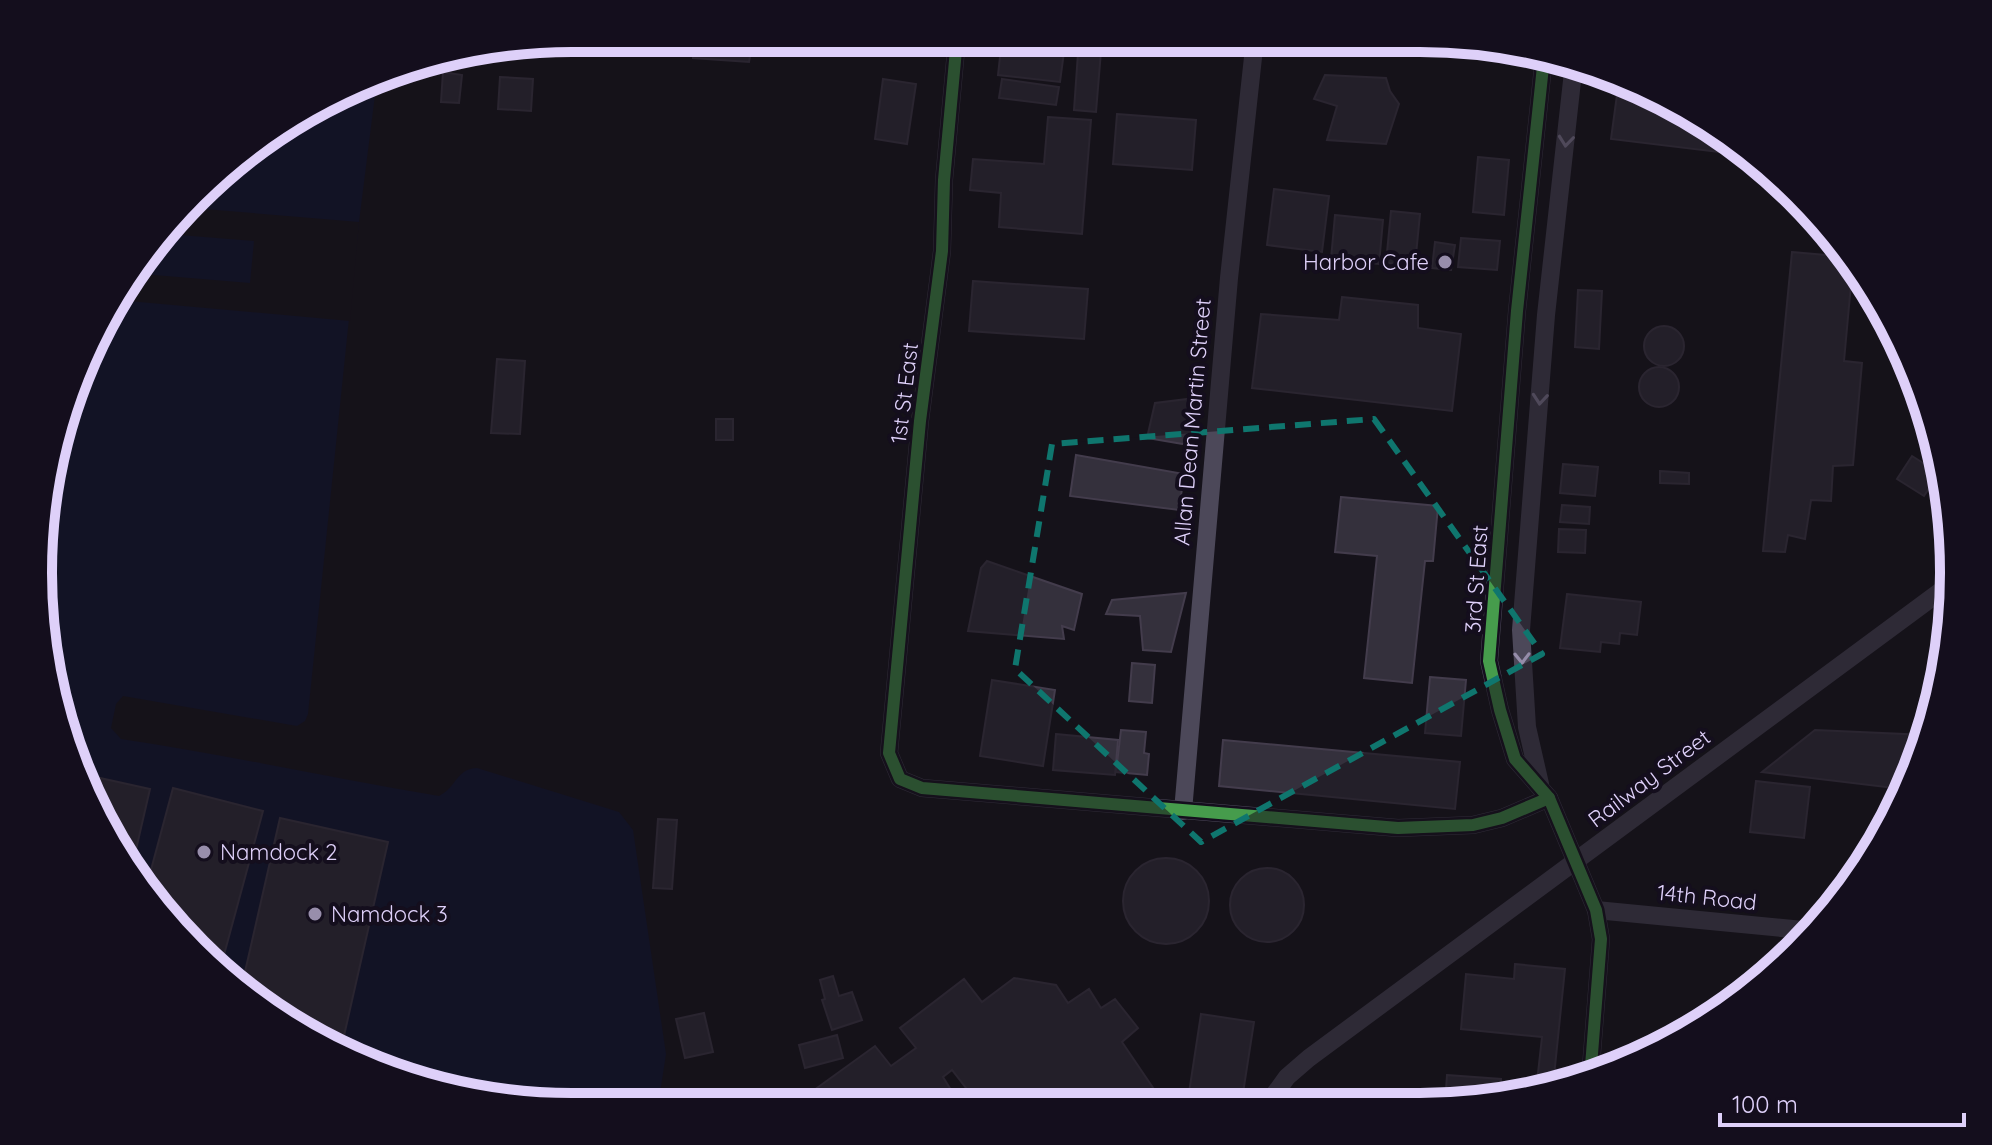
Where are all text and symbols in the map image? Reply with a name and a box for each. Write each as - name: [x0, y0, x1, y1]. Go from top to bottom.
- one-way arrow: [1557, 134, 1574, 147]
- place label: Harbor Cafe: [1303, 248, 1429, 276]
- marker: Harbor Cafe: [1436, 253, 1454, 271]
- street label: Allan Dean Martin Street: [1167, 297, 1217, 547]
- street label: 1st St East: [884, 341, 924, 445]
- one-way arrow: [1531, 393, 1548, 406]
- street label: 3rd St East: [1458, 524, 1494, 634]
- one-way arrow: [1513, 653, 1531, 665]
- street label: Railway Street: [1582, 723, 1716, 833]
- place label: Namdock 2: [220, 838, 337, 866]
- marker: Namdock 2: [195, 843, 213, 861]
- street label: 14th Road: [1656, 878, 1758, 916]
- place label: Namdock 3: [331, 900, 448, 928]
- marker: Namdock 3: [306, 905, 324, 923]
- scale bar: [1720, 1077, 1964, 1127]
- text: 100 m: [1732, 1089, 1798, 1119]

